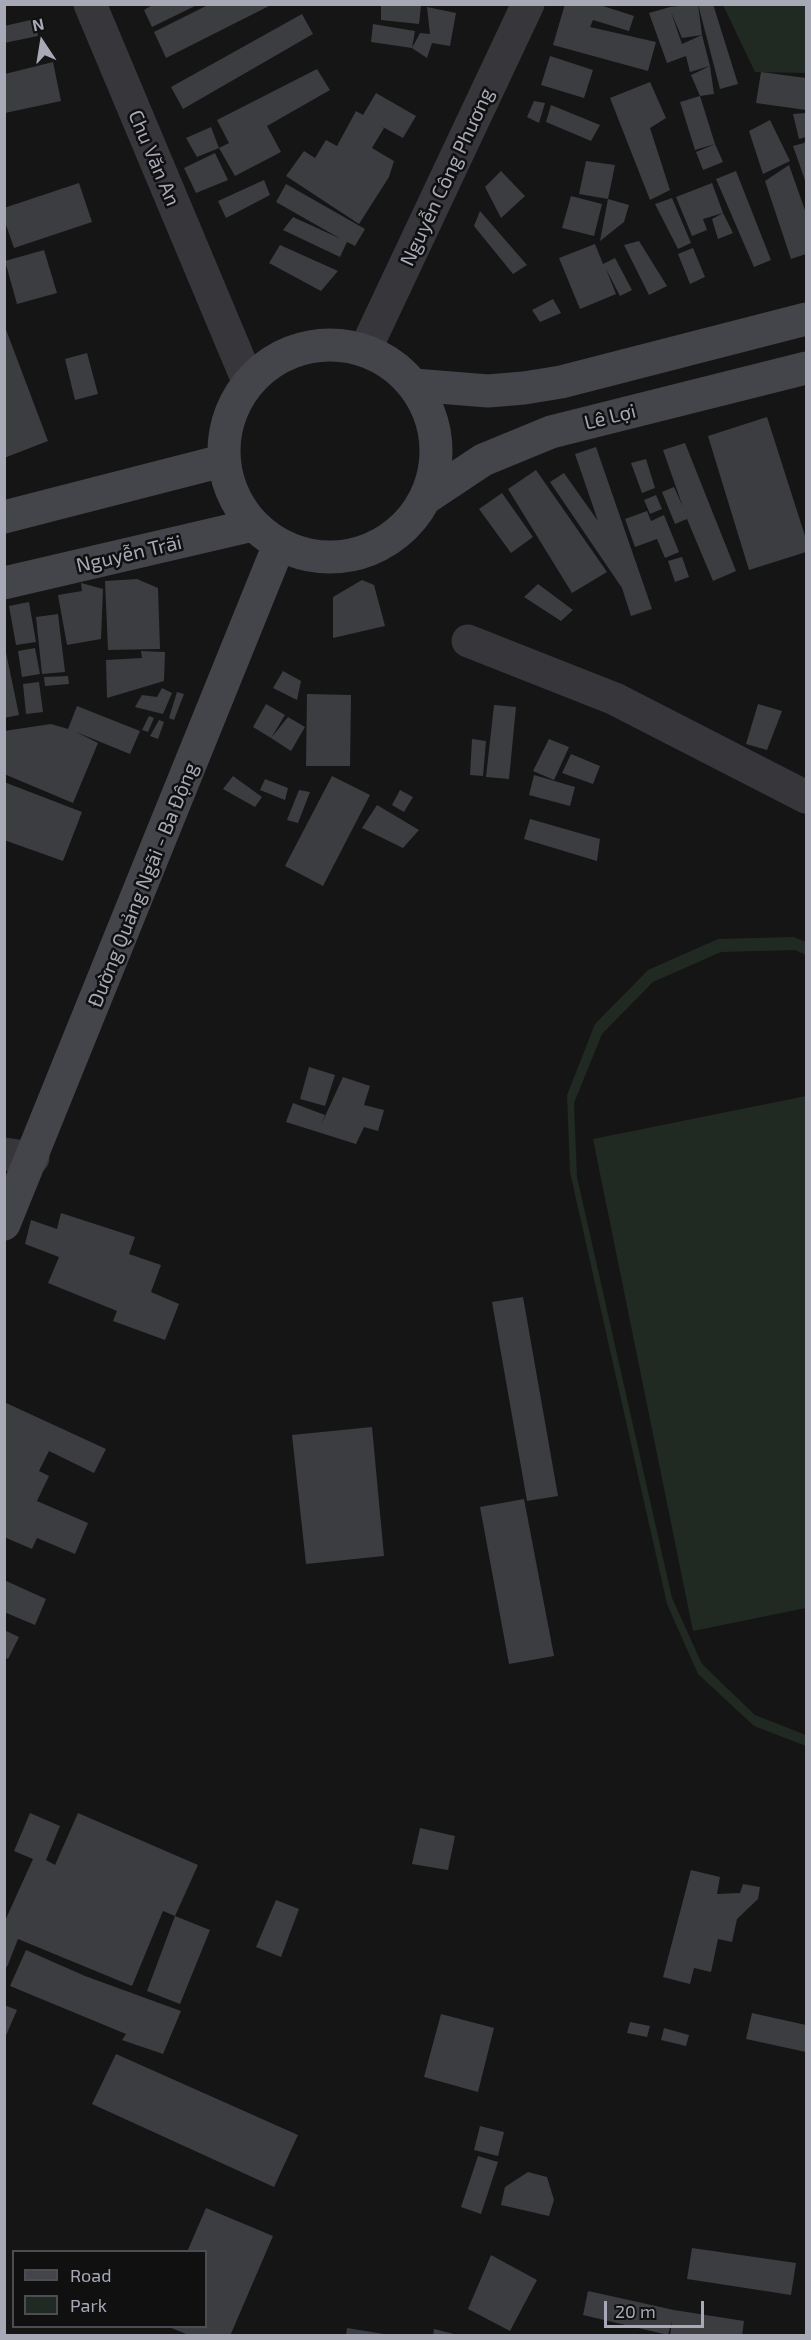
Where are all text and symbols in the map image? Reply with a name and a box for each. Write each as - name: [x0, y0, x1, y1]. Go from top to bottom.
- north arrow: [12, 12, 72, 72]
- text: N: [31, 13, 46, 34]
- street label: Nguyễn Công Phương: [395, 84, 499, 270]
- street label: Chu Văn An: [123, 107, 185, 209]
- street label: Lê Lợi: [582, 399, 638, 435]
- street label: Nguyễn Trãi: [74, 530, 184, 578]
- street label: Đường Quảng Ngãi - Ba Động: [83, 759, 203, 1011]
- legend: [12, 2250, 207, 2328]
- text: Road: [70, 2264, 111, 2286]
- scale bar: [607, 2289, 708, 2327]
- text: Park: [70, 2294, 107, 2316]
- text: 20 m: [615, 2300, 656, 2322]

